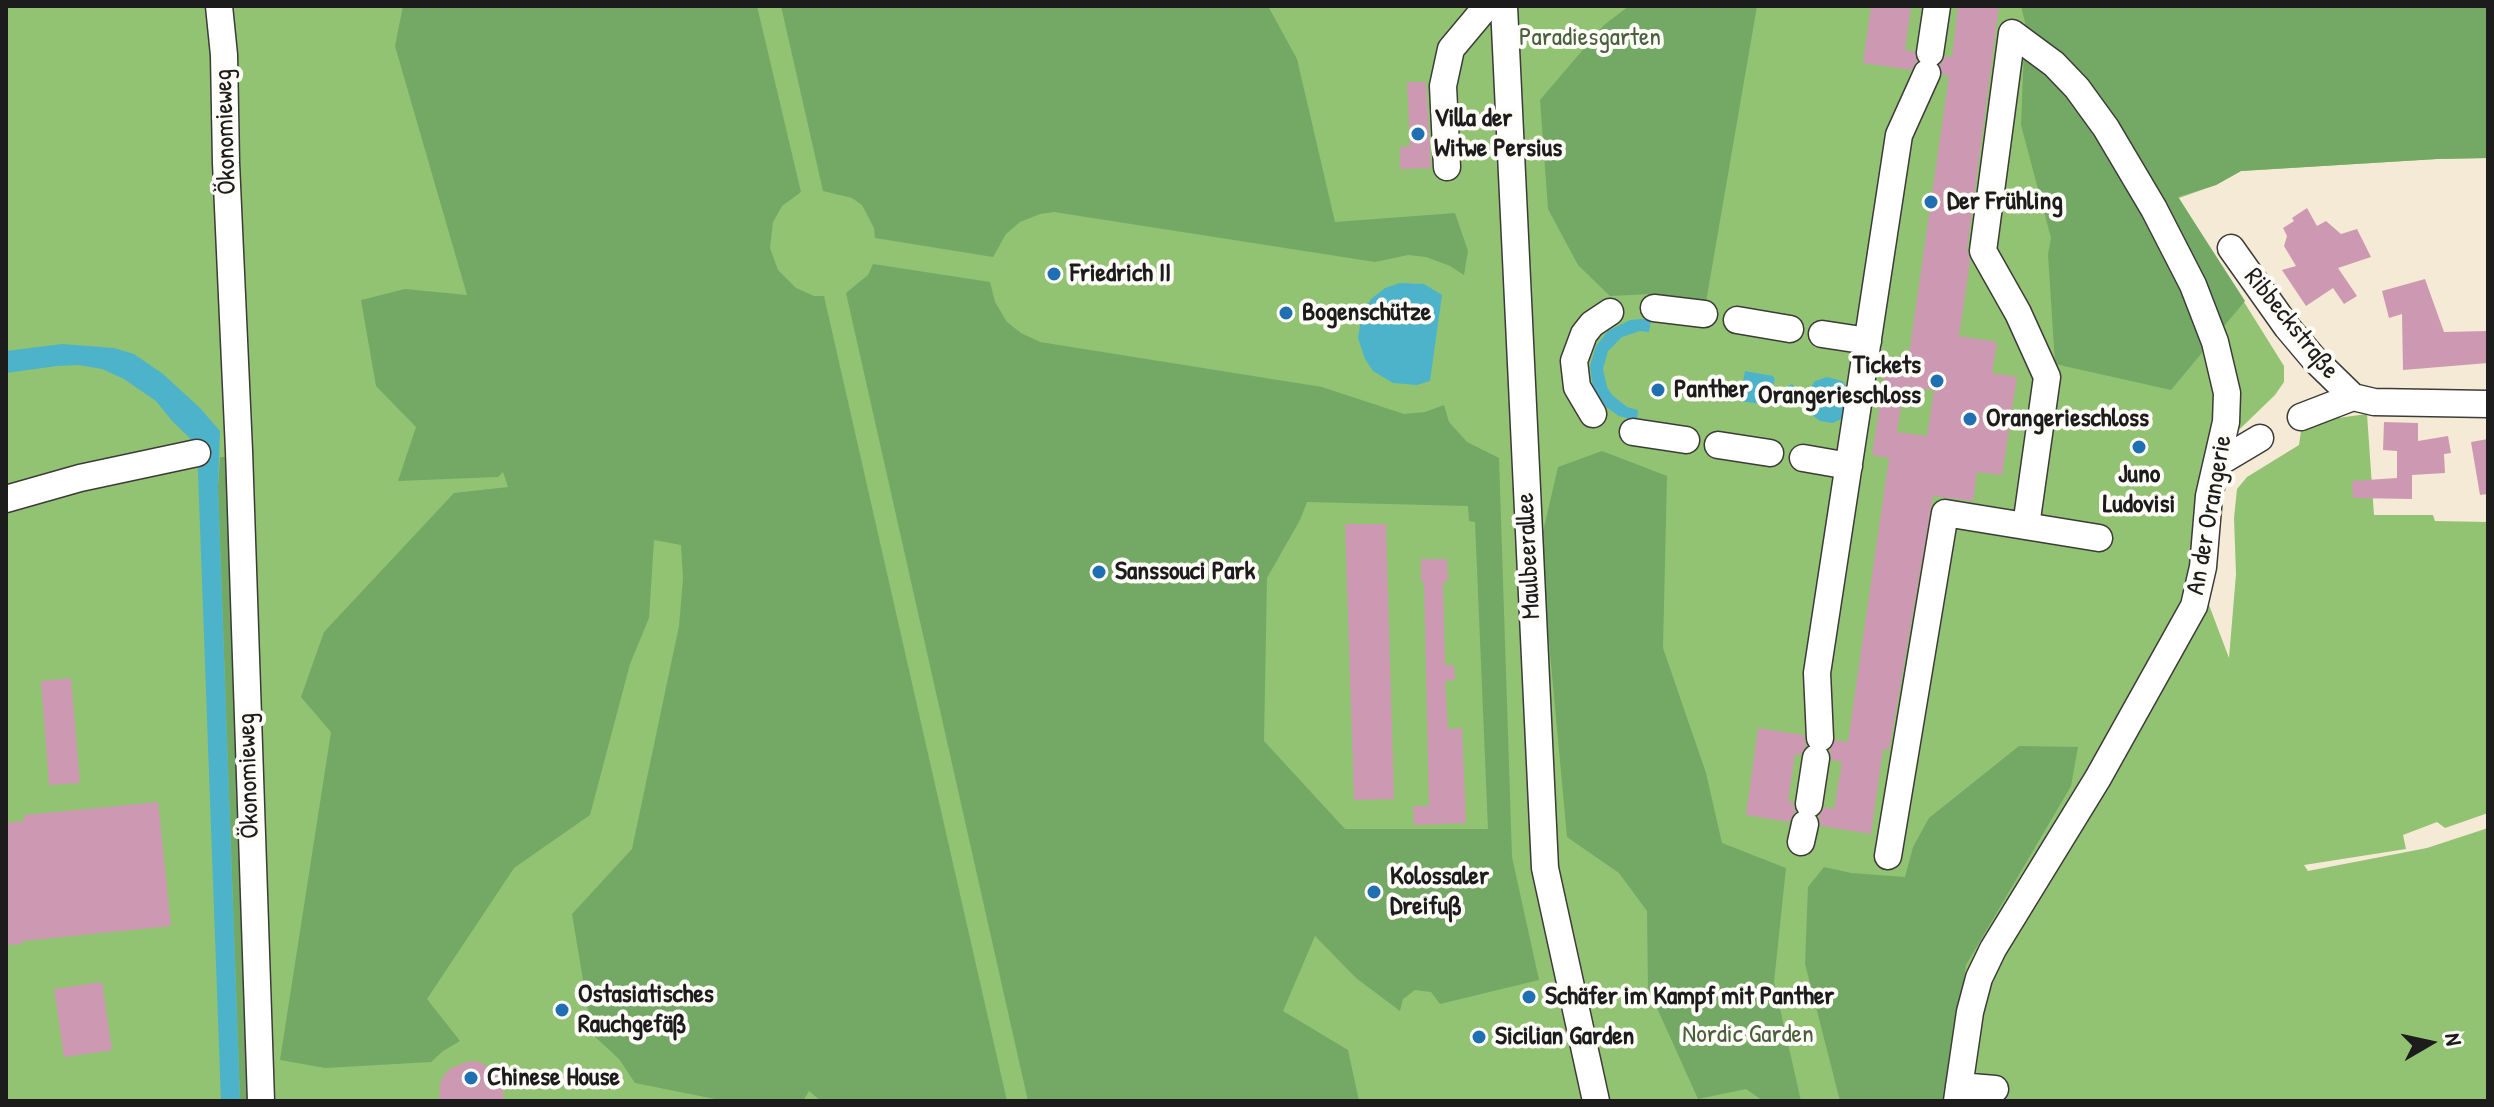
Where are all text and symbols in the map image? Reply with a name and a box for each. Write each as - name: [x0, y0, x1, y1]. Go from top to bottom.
- park label: Paradiesgarten: [1519, 22, 1661, 54]
- street label: Ökonomieweg: [208, 69, 244, 195]
- place label: Villa der Witwe Persius: [1434, 103, 1562, 164]
- marker: Villa der Witwe Persius: [1409, 125, 1427, 143]
- place label: Der Frühling: [1947, 186, 2063, 218]
- marker: Der Frühling: [1922, 193, 1940, 211]
- place label: Friedrich II: [1070, 258, 1171, 290]
- street label: Ribbeckstraße: [2237, 262, 2345, 386]
- marker: Friedrich II: [1045, 265, 1063, 283]
- place label: Bogenschütze: [1302, 297, 1431, 329]
- marker: Bogenschütze: [1277, 304, 1295, 322]
- place label: Tickets Orangerieschloss: [1758, 350, 1921, 412]
- marker: Tickets Orangerieschloss: [1928, 372, 1946, 390]
- place label: Panther: [1674, 374, 1749, 406]
- marker: Panther: [1649, 381, 1667, 399]
- place label: Orangerieschloss: [1986, 403, 2149, 435]
- marker: Orangerieschloss: [1961, 410, 1979, 428]
- street label: An der Orangerie: [2181, 433, 2239, 597]
- marker: Juno Ludovisi: [2130, 438, 2148, 456]
- place label: Juno Ludovisi: [2103, 459, 2175, 520]
- street label: Maulbeerallee: [1510, 492, 1548, 620]
- place label: Sanssouci Park: [1115, 556, 1255, 588]
- marker: Sanssouci Park: [1090, 563, 1108, 581]
- street label: Ökonomieweg: [231, 713, 267, 839]
- place label: Kolossaler Dreifuß: [1390, 861, 1489, 922]
- marker: Kolossaler Dreifuß: [1365, 883, 1383, 901]
- place label: Ostasiatisches Rauchgefäß: [578, 979, 714, 1040]
- place label: Schäfer im Kampf mit Panther: [1545, 981, 1834, 1013]
- marker: Schäfer im Kampf mit Panther: [1520, 988, 1538, 1006]
- marker: Ostasiatisches Rauchgefäß: [553, 1001, 571, 1019]
- north arrow: [2390, 1003, 2470, 1083]
- park label: Nordic Garden: [1682, 1019, 1814, 1051]
- place label: Sicilian Garden: [1495, 1021, 1634, 1053]
- marker: Sicilian Garden: [1470, 1028, 1488, 1046]
- text: N: [2438, 1031, 2469, 1047]
- place label: Chinese House: [487, 1062, 620, 1094]
- marker: Chinese House: [462, 1069, 480, 1087]

